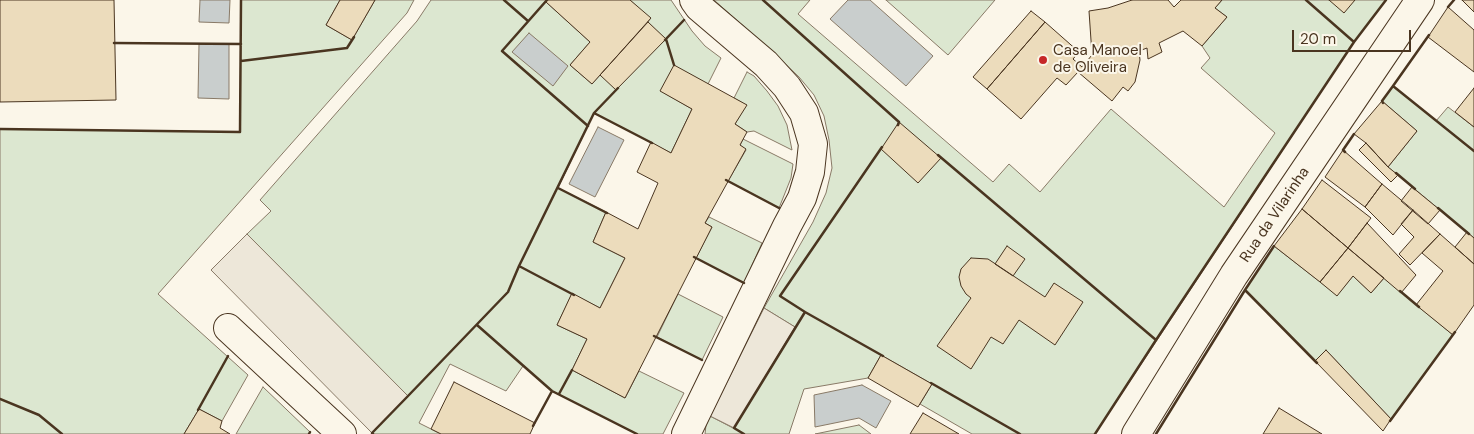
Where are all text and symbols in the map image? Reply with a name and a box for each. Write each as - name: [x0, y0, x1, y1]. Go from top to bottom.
- scale bar: [1294, 20, 1413, 52]
- text: 20 m: [1300, 29, 1336, 49]
- place label: Casa Manoel de Oliveira: [1053, 42, 1142, 77]
- marker: Casa Manoel de Oliveira: [1037, 54, 1049, 66]
- street label: Rua da Vilarinha: [1237, 164, 1313, 266]

